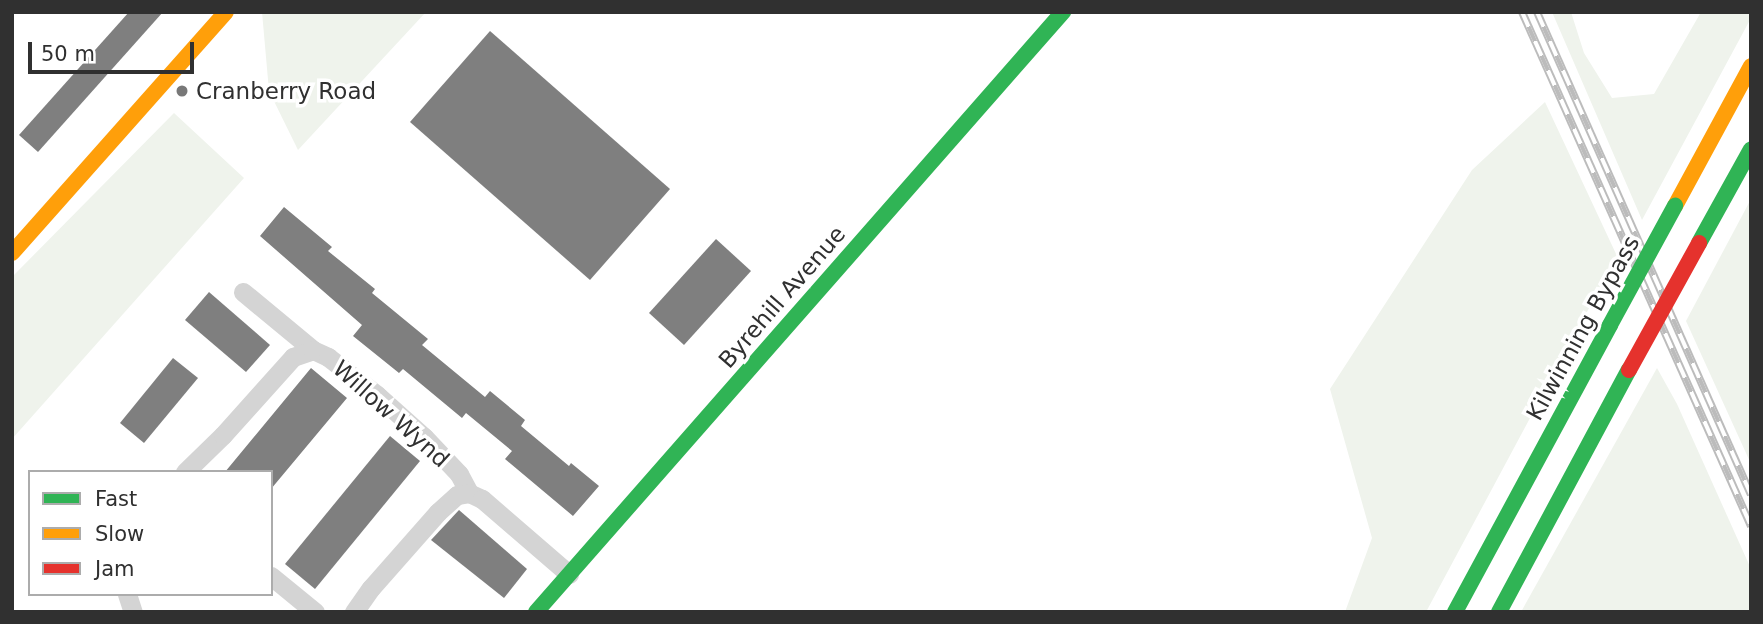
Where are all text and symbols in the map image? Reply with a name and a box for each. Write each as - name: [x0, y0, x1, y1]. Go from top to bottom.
- scale bar: [32, 28, 198, 72]
- text: 50 m: [41, 42, 95, 66]
- place label: Cranberry Road: [196, 77, 376, 105]
- marker: Cranberry Road: [174, 83, 190, 99]
- street label: Byrehill Avenue: [713, 220, 851, 374]
- street label: Kilwinning Bypass: [1521, 231, 1645, 425]
- street label: Willow Wynd: [327, 355, 455, 473]
- legend: [28, 470, 273, 596]
- text: Fast: [95, 487, 137, 511]
- text: Slow: [95, 522, 144, 546]
- text: Jam: [95, 557, 135, 581]

